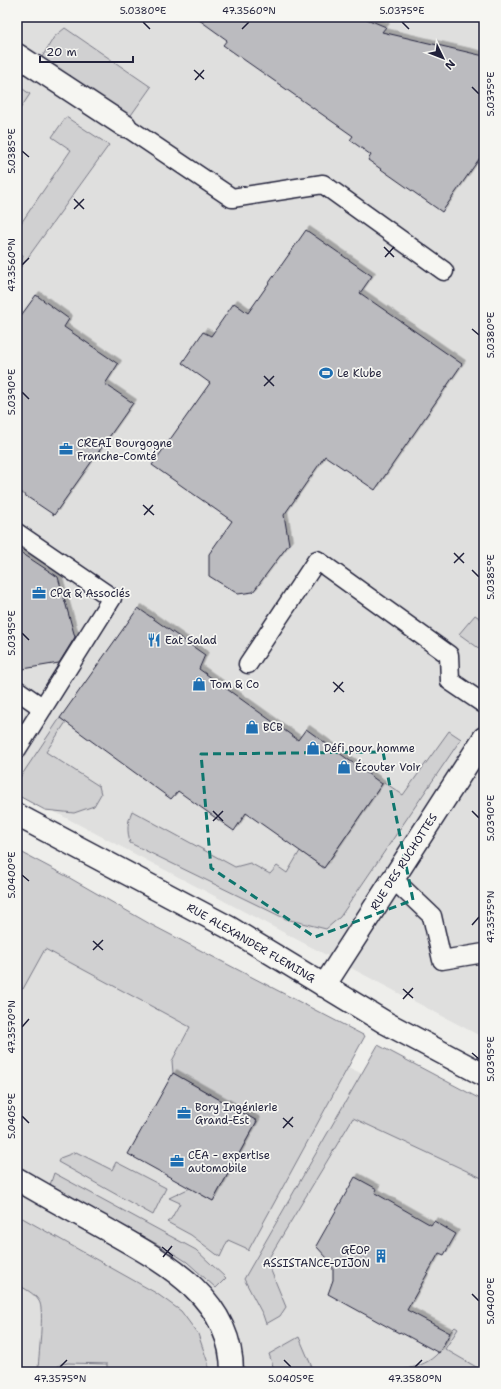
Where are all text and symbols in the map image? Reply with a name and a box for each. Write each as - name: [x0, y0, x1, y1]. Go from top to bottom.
- text: 5.0380°E: [120, 4, 166, 17]
- text: 47.3560°N: [222, 4, 276, 17]
- text: 5.0375°E: [379, 4, 425, 17]
- scale bar: [40, 38, 133, 64]
- north arrow: [423, 38, 463, 78]
- text: 20 m: [46, 44, 77, 60]
- text: N: [441, 56, 458, 73]
- text: 5.0375°E: [484, 71, 497, 117]
- text: 5.0385°E: [5, 128, 18, 174]
- text: 47.3560°N: [5, 238, 18, 292]
- text: 5.0380°E: [484, 312, 497, 358]
- sports icon: Le Klube: [318, 365, 334, 381]
- place label: Le Klube: [337, 366, 382, 381]
- text: 5.0390°E: [5, 369, 18, 415]
- place label: CREAI Bourgogne Franche-Comté: [77, 436, 172, 464]
- office icon: CREAI Bourgogne Franche-Comté: [58, 441, 74, 457]
- text: 5.0385°E: [484, 554, 497, 600]
- office icon: CPG & Associés: [31, 585, 47, 601]
- place label: CPG & Associés: [50, 586, 130, 601]
- text: 5.0395°E: [5, 610, 18, 656]
- restaurant icon: Eat Salad: [146, 632, 162, 648]
- place label: Eat Salad: [165, 633, 217, 648]
- shop icon: Tom & Co: [191, 676, 207, 692]
- place label: Tom & Co: [210, 677, 259, 692]
- shop icon: BCB: [244, 719, 260, 735]
- place label: BCB: [263, 720, 283, 735]
- shop icon: Défi pour homme: [305, 740, 321, 756]
- place label: Défi pour homme: [324, 741, 415, 756]
- shop icon: Écouter Voir: [336, 759, 352, 775]
- place label: Écouter Voir: [355, 759, 421, 775]
- text: 5.0390°E: [484, 795, 497, 841]
- street label: RUE DES RUCHOTTES: [367, 811, 441, 913]
- text: 5.0400°E: [5, 851, 18, 899]
- text: 47.3575°N: [484, 891, 497, 943]
- street label: RUE ALEXANDER FLEMING: [184, 900, 319, 986]
- text: 47.3570°N: [5, 1000, 18, 1054]
- text: 5.0395°E: [484, 1036, 497, 1082]
- text: 5.0405°E: [5, 1093, 18, 1139]
- place label: Bory Ingénierie Grand-Est: [195, 1100, 278, 1128]
- office icon: Bory Ingénierie Grand-Est: [176, 1105, 192, 1121]
- place label: CEA - expertise automobile: [188, 1148, 270, 1176]
- office icon: CEA - expertise automobile: [169, 1153, 185, 1169]
- place label: GEOP ASSISTANCE-DIJON: [263, 1243, 370, 1271]
- building icon: GEOP ASSISTANCE-DIJON: [373, 1248, 389, 1264]
- text: 5.0400°E: [484, 1277, 497, 1325]
- text: 47.3575°N: [34, 1372, 86, 1385]
- text: 5.0405°E: [268, 1372, 314, 1385]
- text: 47.3580°N: [388, 1372, 442, 1385]

